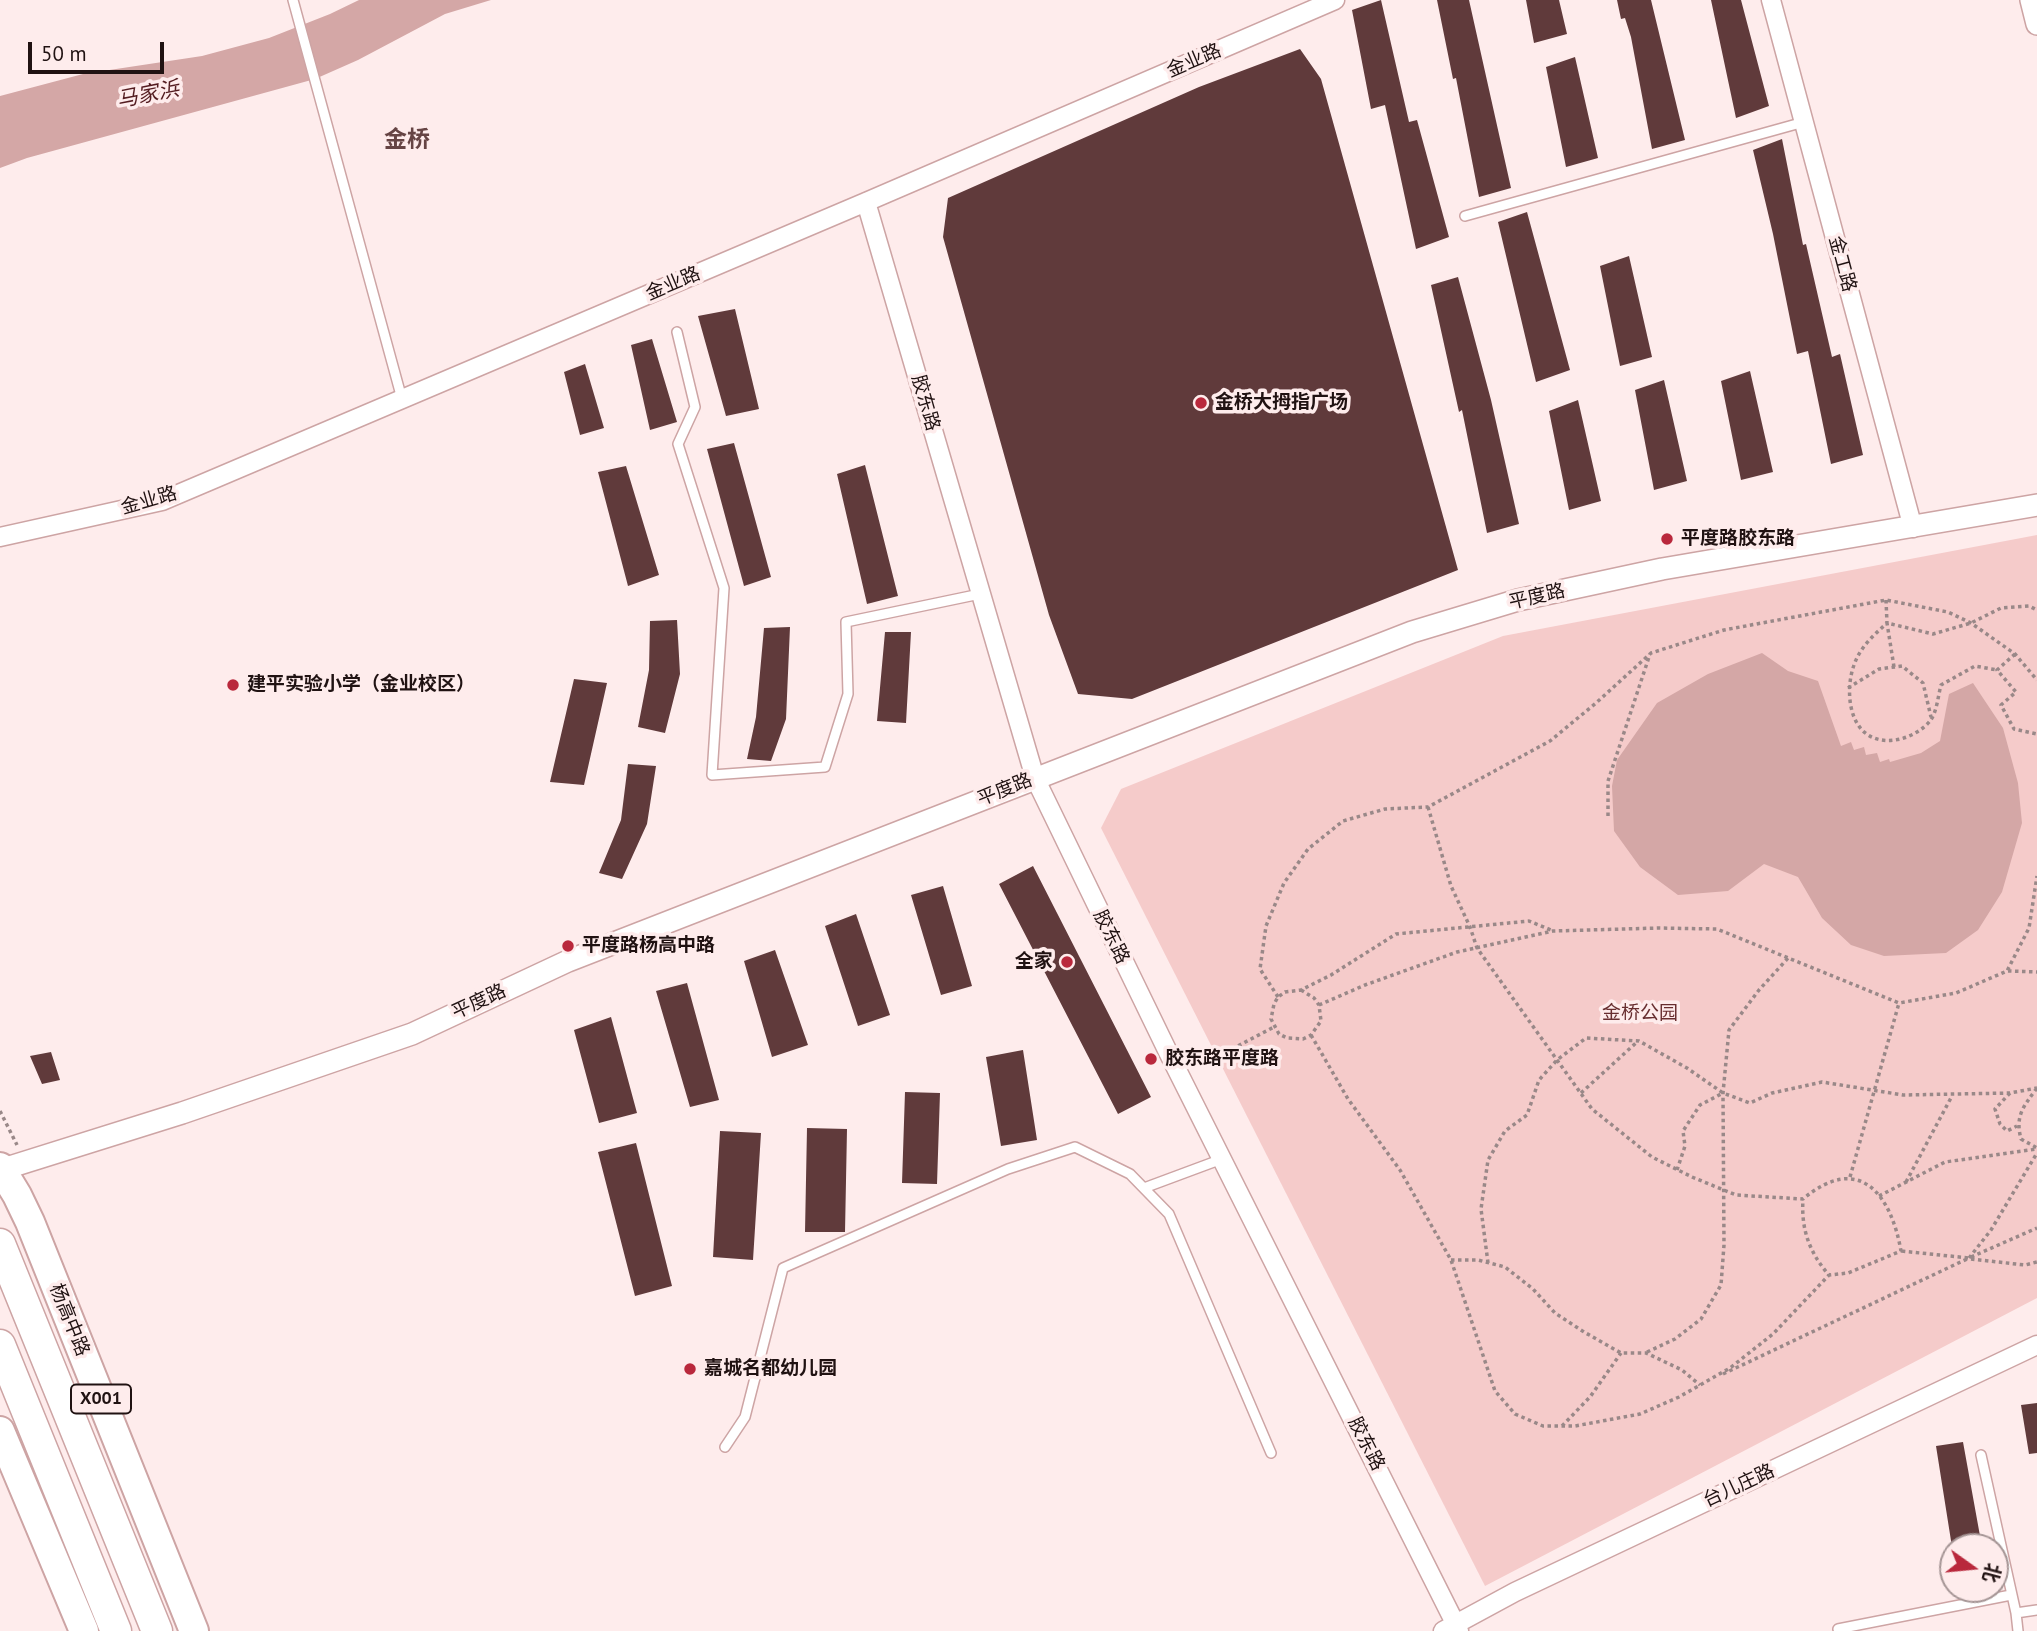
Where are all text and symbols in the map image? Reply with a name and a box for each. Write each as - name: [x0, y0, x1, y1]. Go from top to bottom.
- scale bar: [32, 28, 168, 72]
- street label: 金业路: [1163, 39, 1225, 83]
- text: 50 m: [41, 40, 87, 67]
- water label: 马家浜: [115, 77, 181, 113]
- district label: 金桥: [384, 126, 430, 154]
- street label: 金工路: [1824, 234, 1860, 294]
- street label: 金业路: [642, 262, 704, 306]
- street label: 胶东路: [906, 372, 944, 434]
- place label: 金桥大拇指广场: [1215, 392, 1348, 414]
- marker: 金桥大拇指广场: [1193, 395, 1209, 411]
- street label: 金业路: [118, 482, 180, 520]
- place label: 平度路胶东路: [1681, 528, 1795, 550]
- marker: 平度路胶东路: [1659, 531, 1675, 547]
- street label: 平度路: [1507, 579, 1567, 615]
- place label: 建平实验小学（金业校区）: [247, 674, 475, 696]
- marker: 建平实验小学（金业校区）: [225, 677, 241, 693]
- street label: 平度路: [974, 769, 1036, 811]
- street label: 胶东路: [1088, 906, 1134, 968]
- place label: 平度路杨高中路: [582, 935, 715, 957]
- marker: 平度路杨高中路: [560, 938, 576, 954]
- place label: 全家: [1015, 951, 1053, 973]
- marker: 全家: [1059, 954, 1075, 970]
- street label: 平度路: [448, 980, 510, 1024]
- park label: 金桥公园: [1602, 1003, 1678, 1025]
- place label: 胶东路平度路: [1165, 1048, 1279, 1070]
- marker: 胶东路平度路: [1143, 1051, 1159, 1067]
- street label: 杨高中路: [44, 1280, 94, 1360]
- place label: 嘉城名都幼儿园: [704, 1358, 837, 1380]
- marker: 嘉城名都幼儿园: [682, 1361, 698, 1377]
- road number: X001: [71, 1384, 131, 1414]
- street label: 胶东路: [1343, 1413, 1389, 1475]
- street label: 台儿庄路: [1700, 1460, 1778, 1512]
- north arrow: [1939, 1533, 2009, 1603]
- text: 北: [1978, 1561, 2006, 1585]

